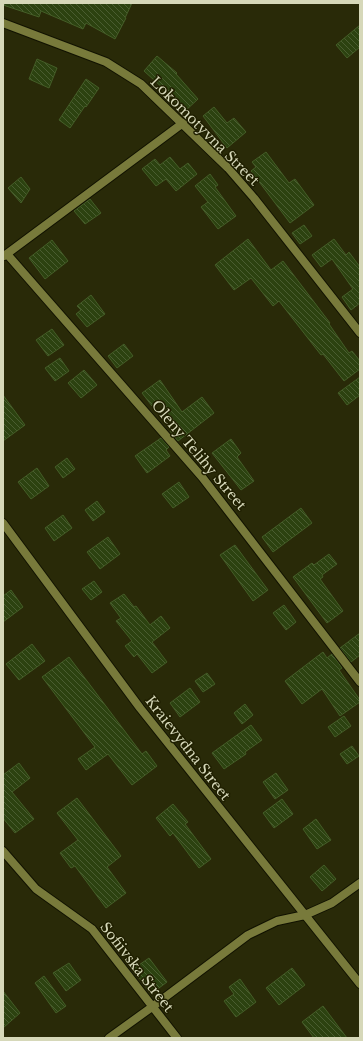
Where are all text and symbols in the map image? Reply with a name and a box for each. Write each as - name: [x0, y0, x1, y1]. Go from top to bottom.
- street label: Lokomotyvna Street: [147, 73, 264, 190]
- street label: Oleny Telihy Street: [148, 396, 251, 514]
- street label: Kraievydna Street: [142, 692, 235, 805]
- street label: Sofiivska Street: [96, 918, 178, 1016]

